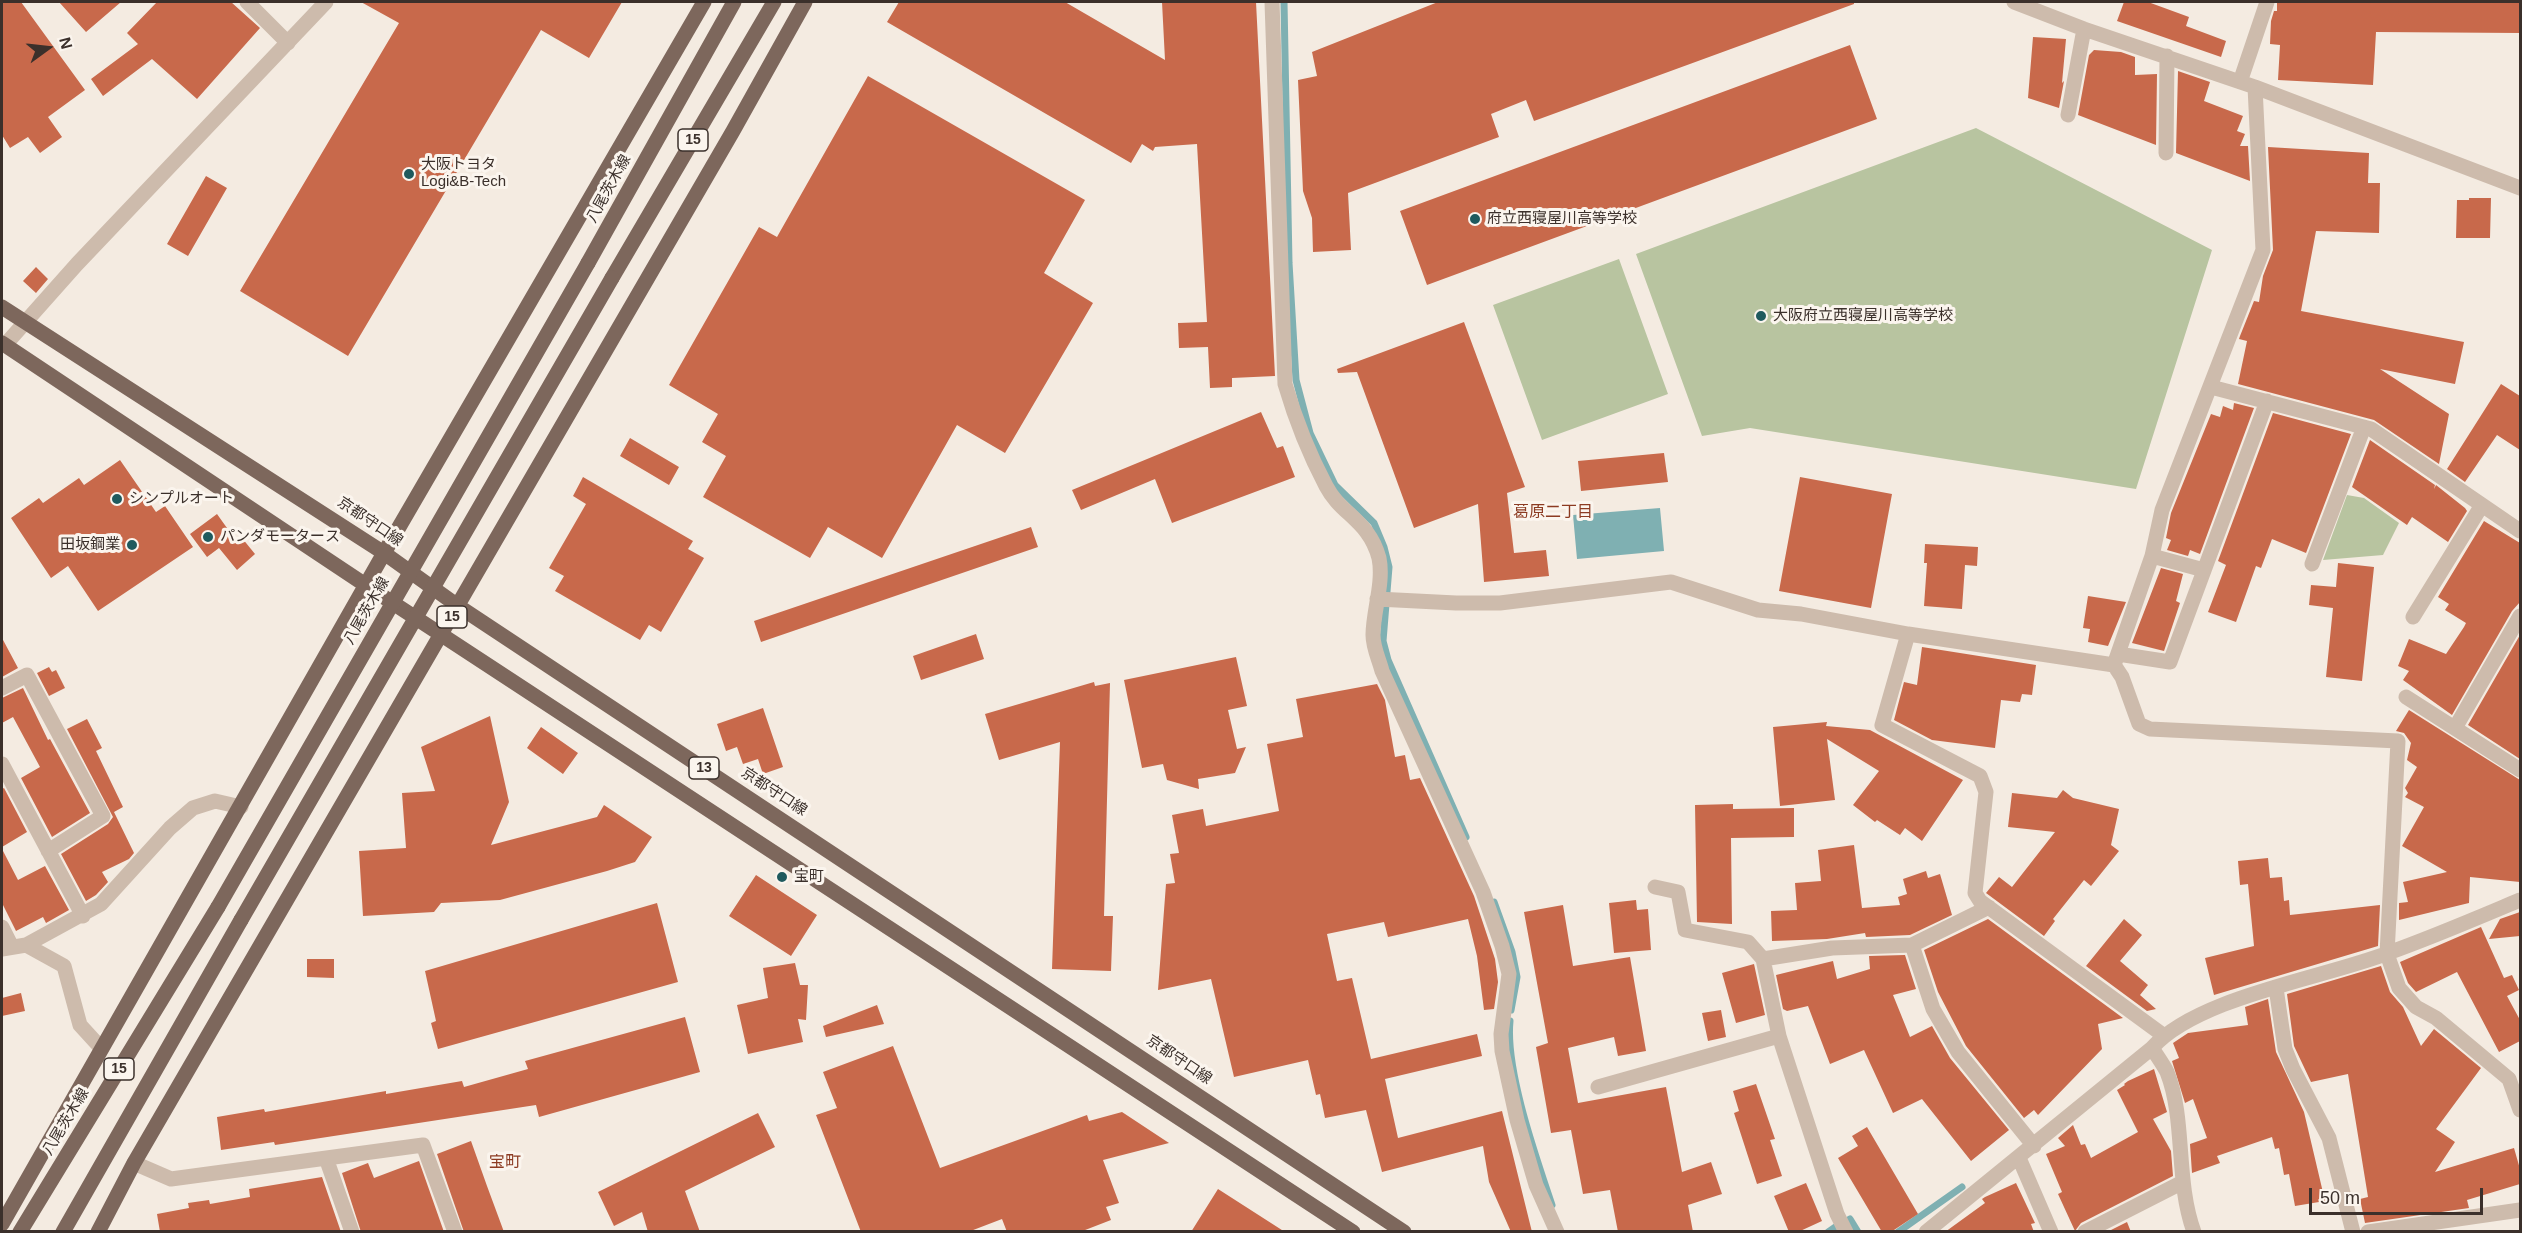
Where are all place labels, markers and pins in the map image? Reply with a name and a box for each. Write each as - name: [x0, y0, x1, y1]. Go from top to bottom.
- place label: 大阪トヨタ Logi&B-Tech: [421, 156, 506, 191]
- marker: 大阪トヨタ Logi&B-Tech: [402, 167, 416, 181]
- place label: 府立西寝屋川高等学校: [1487, 210, 1637, 228]
- marker: 府立西寝屋川高等学校: [1468, 212, 1482, 226]
- place label: 大阪府立西寝屋川高等学校: [1773, 307, 1953, 325]
- marker: 大阪府立西寝屋川高等学校: [1754, 309, 1768, 323]
- place label: シンプルオート: [129, 490, 234, 508]
- marker: シンプルオート: [110, 492, 124, 506]
- place label: パンダモータース: [220, 528, 340, 546]
- marker: パンダモータース: [201, 530, 215, 544]
- place label: 田坂鋼業: [60, 536, 120, 554]
- marker: 田坂鋼業: [125, 538, 139, 552]
- place label: 宝町: [794, 868, 824, 886]
- marker: 宝町: [775, 870, 789, 884]

